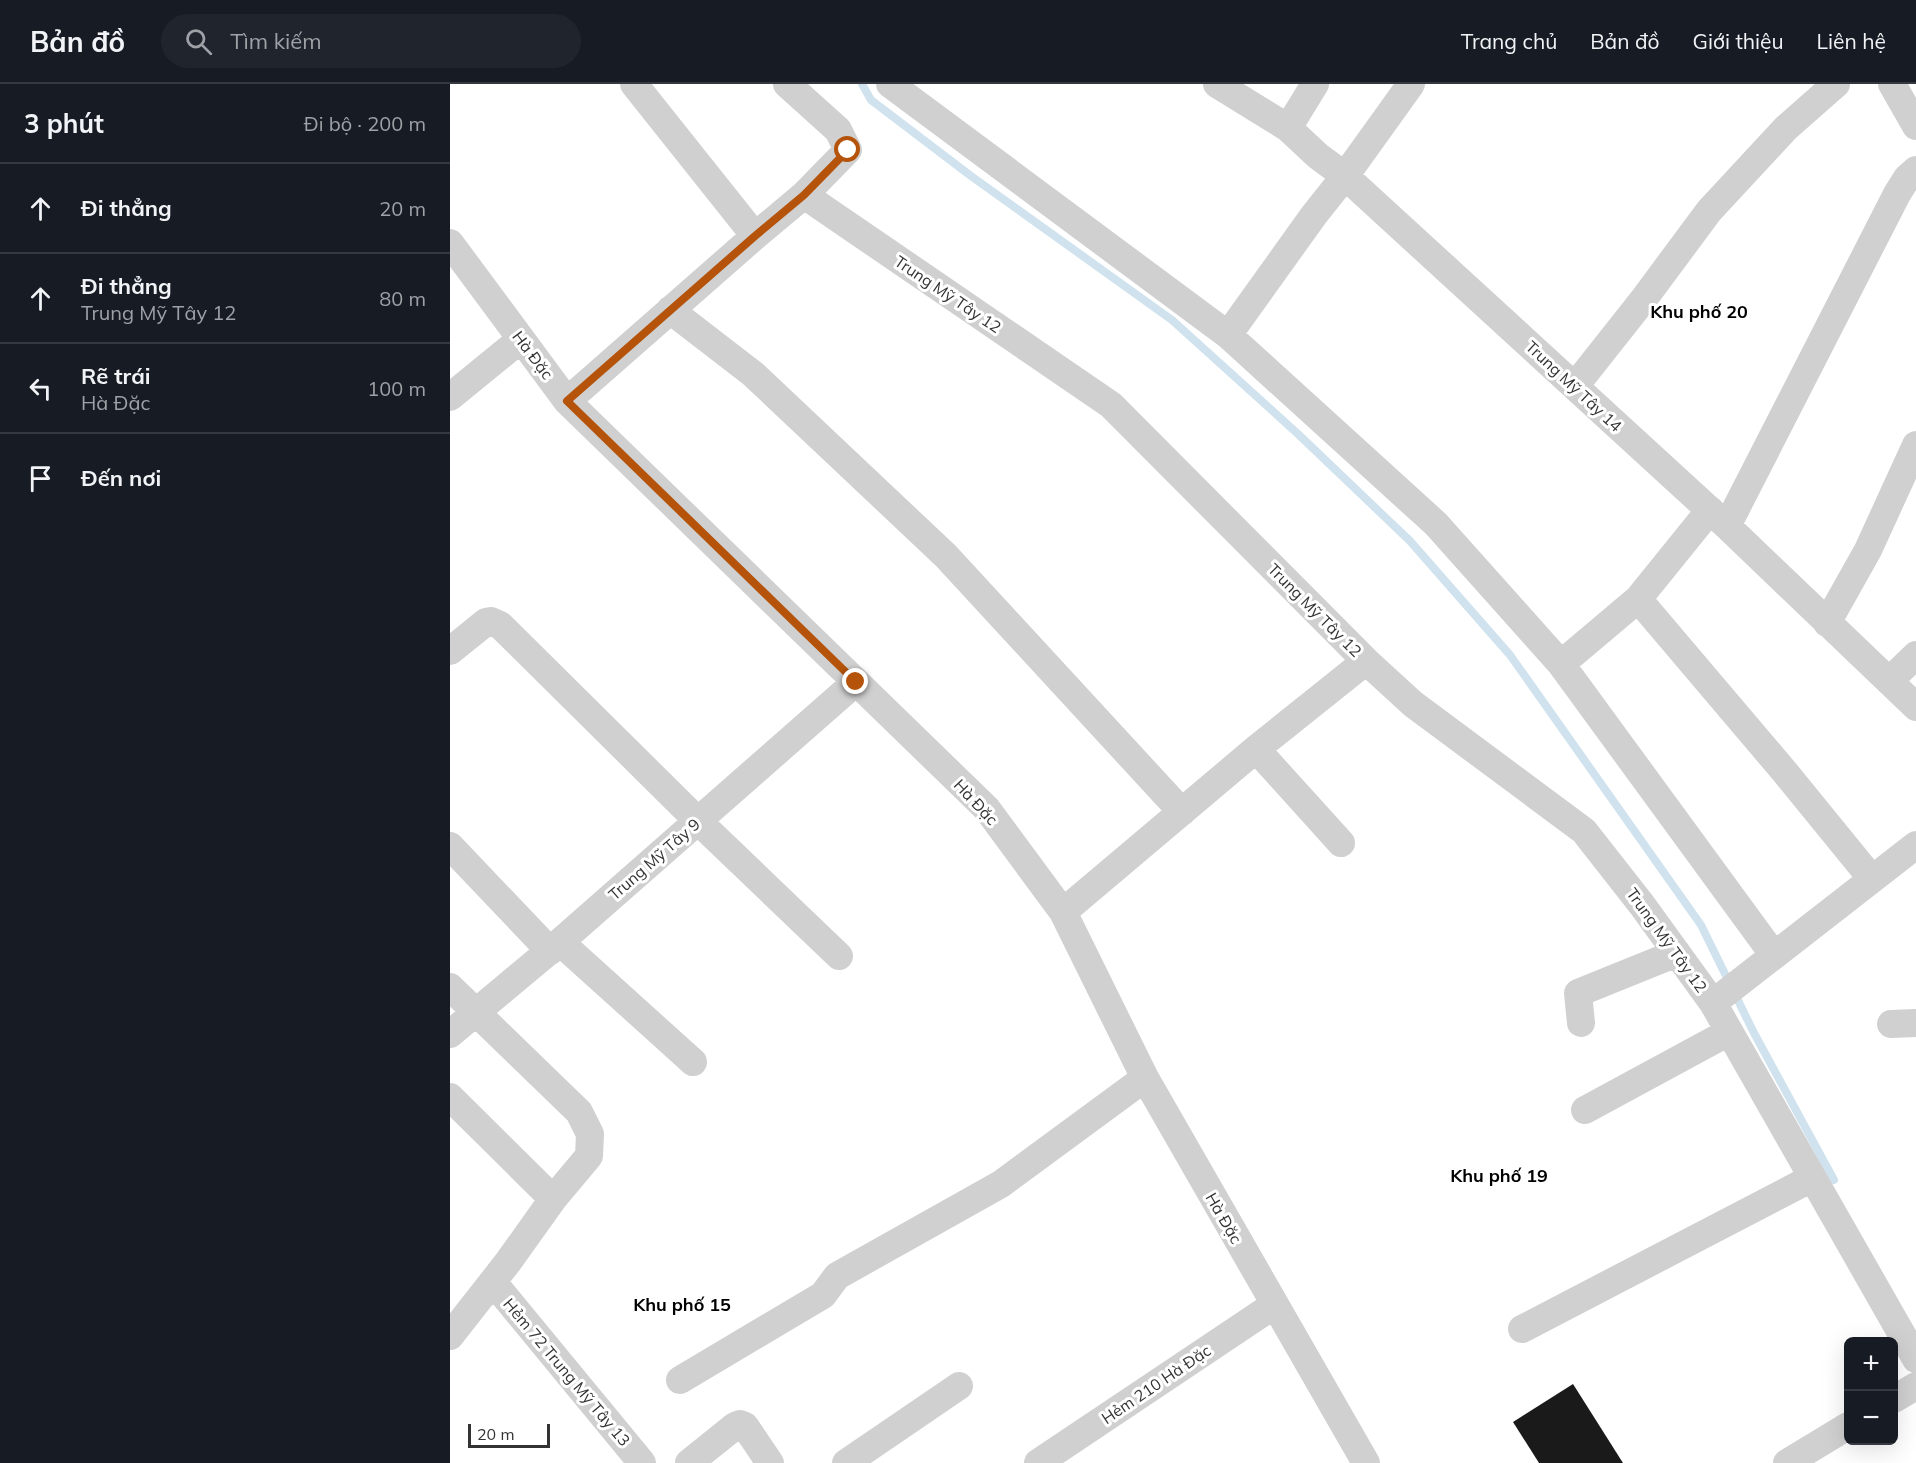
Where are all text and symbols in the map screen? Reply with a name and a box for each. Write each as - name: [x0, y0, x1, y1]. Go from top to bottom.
- search box: [161, 14, 581, 68]
- text: Bản đồ: [30, 24, 125, 59]
- icon: search: [182, 25, 215, 58]
- text: Tìm kiếm: [230, 27, 322, 55]
- text: Trang chủ: [1461, 28, 1557, 54]
- text: Bản đồ: [1590, 28, 1660, 54]
- text: Giới thiệu: [1693, 28, 1784, 54]
- text: Liên hệ: [1817, 28, 1886, 54]
- text: 3 phút: [24, 107, 104, 140]
- text: Đi bộ · 200 m: [304, 111, 426, 136]
- route start: [834, 136, 860, 162]
- icon: ahead: [24, 192, 57, 225]
- text: Đi thẳng: [81, 194, 172, 222]
- text: 20 m: [379, 196, 426, 221]
- street label: Trung Mỹ Tây 12: [891, 251, 1005, 337]
- text: Đi thẳng: [81, 272, 172, 300]
- icon: ahead: [24, 282, 57, 315]
- text: 80 m: [379, 286, 426, 311]
- text: Trung Mỹ Tây 12: [81, 300, 236, 325]
- district label: Khu phố 20: [1650, 300, 1748, 323]
- street label: Hà Đặc: [508, 327, 558, 383]
- street label: Trung Mỹ Tây 14: [1522, 336, 1627, 436]
- text: Rẽ trái: [81, 362, 151, 390]
- icon: left: [24, 372, 57, 405]
- text: 100 m: [367, 376, 426, 401]
- text: Hà Đặc: [81, 390, 150, 415]
- icon: arrive: [24, 462, 57, 495]
- text: Đến nơi: [81, 464, 161, 492]
- street label: Trung Mỹ Tây 12: [1264, 559, 1366, 661]
- route end: [842, 668, 868, 694]
- street label: Hà Đặc: [950, 775, 1002, 829]
- street label: Trung Mỹ Tây 9: [604, 814, 704, 904]
- street label: Trung Mỹ Tây 12: [1622, 884, 1712, 996]
- district label: Khu phố 19: [1450, 1164, 1548, 1187]
- street label: Hà Đặc: [1201, 1189, 1247, 1247]
- district label: Khu phố 15: [633, 1293, 731, 1316]
- street label: Hẻm 72 Trung Mỹ Tây 13: [499, 1294, 635, 1450]
- map controls: [1844, 1337, 1898, 1445]
- button: +: [1844, 1337, 1898, 1391]
- street label: Hẻm 210 Hà Đặc: [1097, 1340, 1215, 1428]
- button: −: [1844, 1391, 1898, 1445]
- scale bar: [468, 1421, 550, 1448]
- text: 20 m: [477, 1424, 514, 1444]

